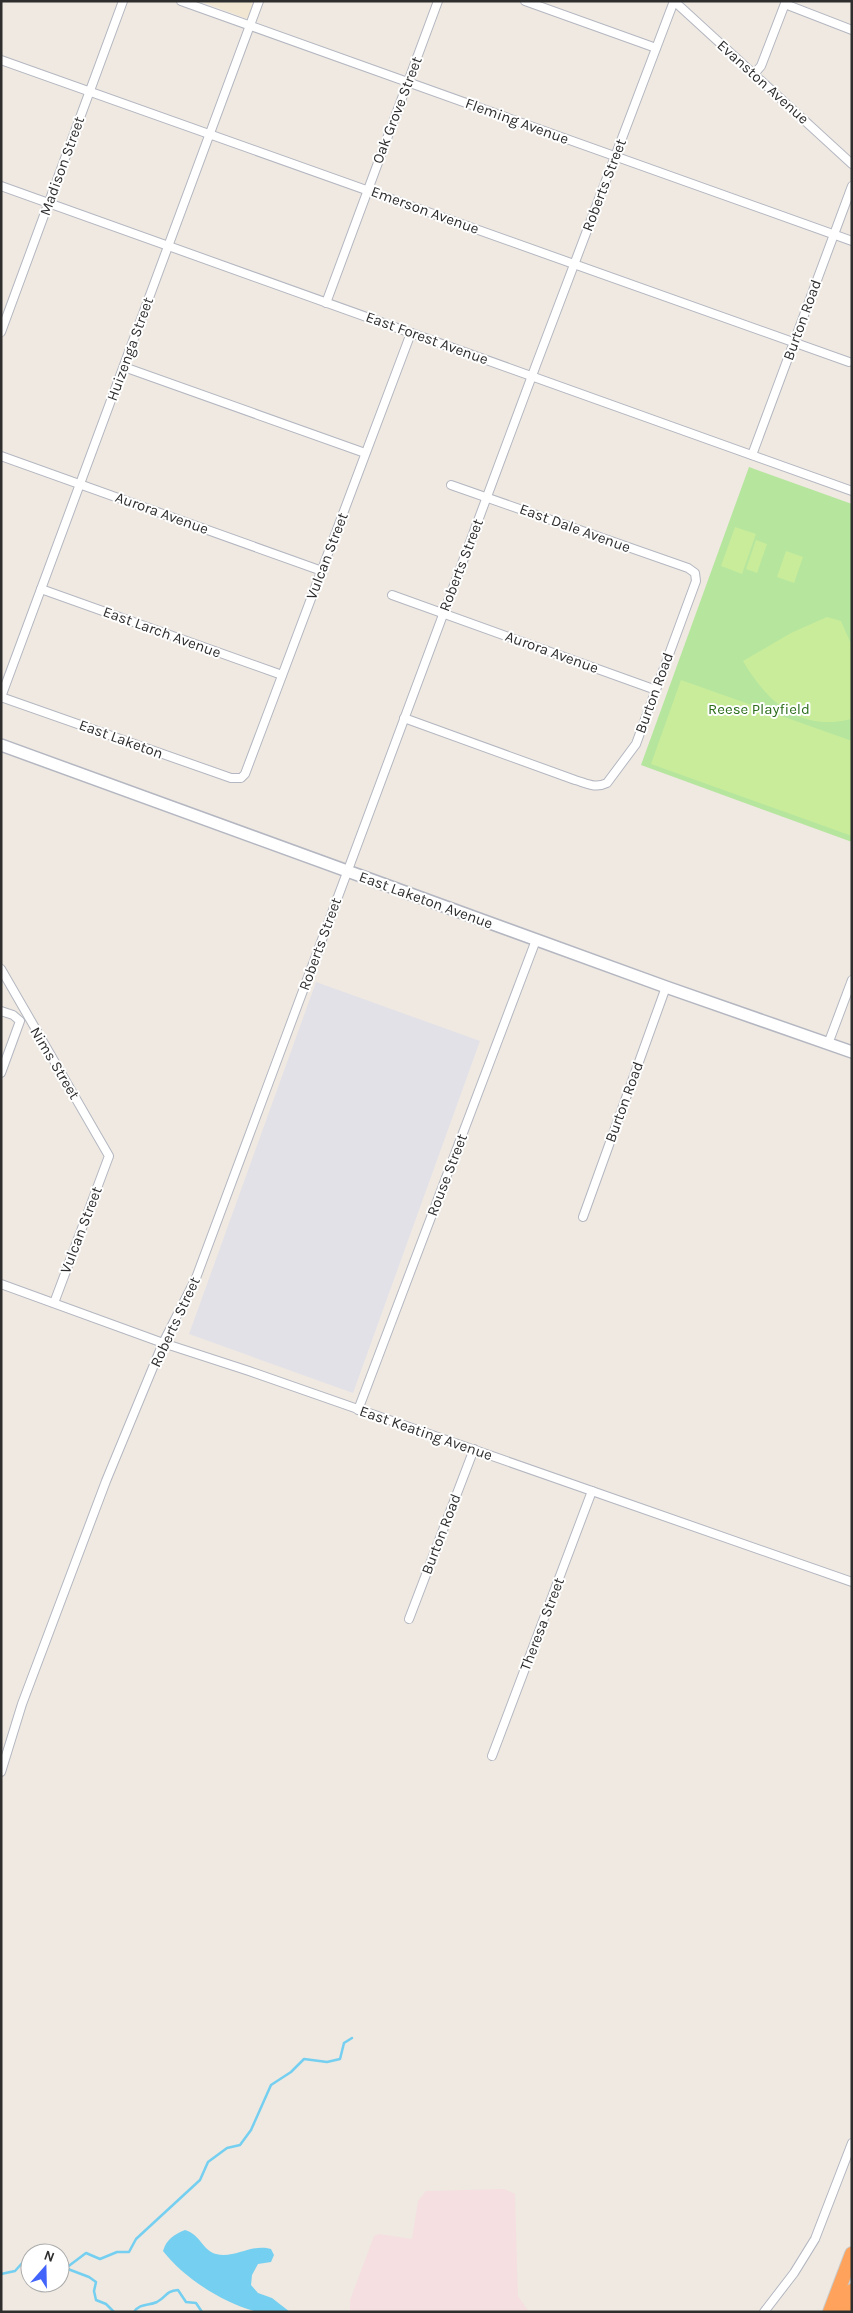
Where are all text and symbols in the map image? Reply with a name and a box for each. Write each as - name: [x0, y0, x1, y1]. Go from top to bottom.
- street label: Evanston Avenue: [714, 36, 812, 128]
- street label: Oak Grove Street: [368, 54, 426, 166]
- street label: Fleming Avenue: [463, 94, 571, 148]
- street label: Madison Street: [36, 114, 88, 218]
- street label: Roberts Street: [578, 136, 630, 234]
- street label: Emerson Avenue: [369, 182, 481, 238]
- street label: Burton Road: [779, 277, 825, 363]
- street label: Huizenga Street: [103, 294, 157, 403]
- street label: East Forest Avenue: [363, 307, 491, 369]
- street label: Aurora Avenue: [113, 488, 211, 538]
- street label: East Dale Avenue: [517, 500, 633, 556]
- street label: Vulcan Street: [302, 510, 352, 602]
- street label: Roberts Street: [435, 516, 487, 614]
- street label: East Larch Avenue: [101, 602, 223, 662]
- street label: Aurora Avenue: [503, 627, 601, 677]
- street label: Burton Road: [631, 650, 677, 736]
- park label: Reese Playfield: [708, 700, 810, 718]
- street label: East Laketon: [77, 715, 165, 763]
- street label: East Laketon Avenue: [357, 867, 495, 933]
- street label: Roberts Street: [295, 895, 345, 993]
- street label: Nims Street: [26, 1023, 84, 1103]
- street label: Burton Road: [601, 1059, 647, 1145]
- street label: Rouse Street: [423, 1131, 471, 1219]
- street label: Vulcan Street: [56, 1184, 106, 1276]
- street label: Roberts Street: [146, 1274, 204, 1370]
- street label: East Keating Avenue: [357, 1402, 495, 1464]
- street label: Burton Road: [417, 1491, 465, 1577]
- street label: Theresa Street: [516, 1575, 568, 1673]
- north arrow: [20, 2243, 70, 2293]
- text: N: [42, 2247, 57, 2266]

